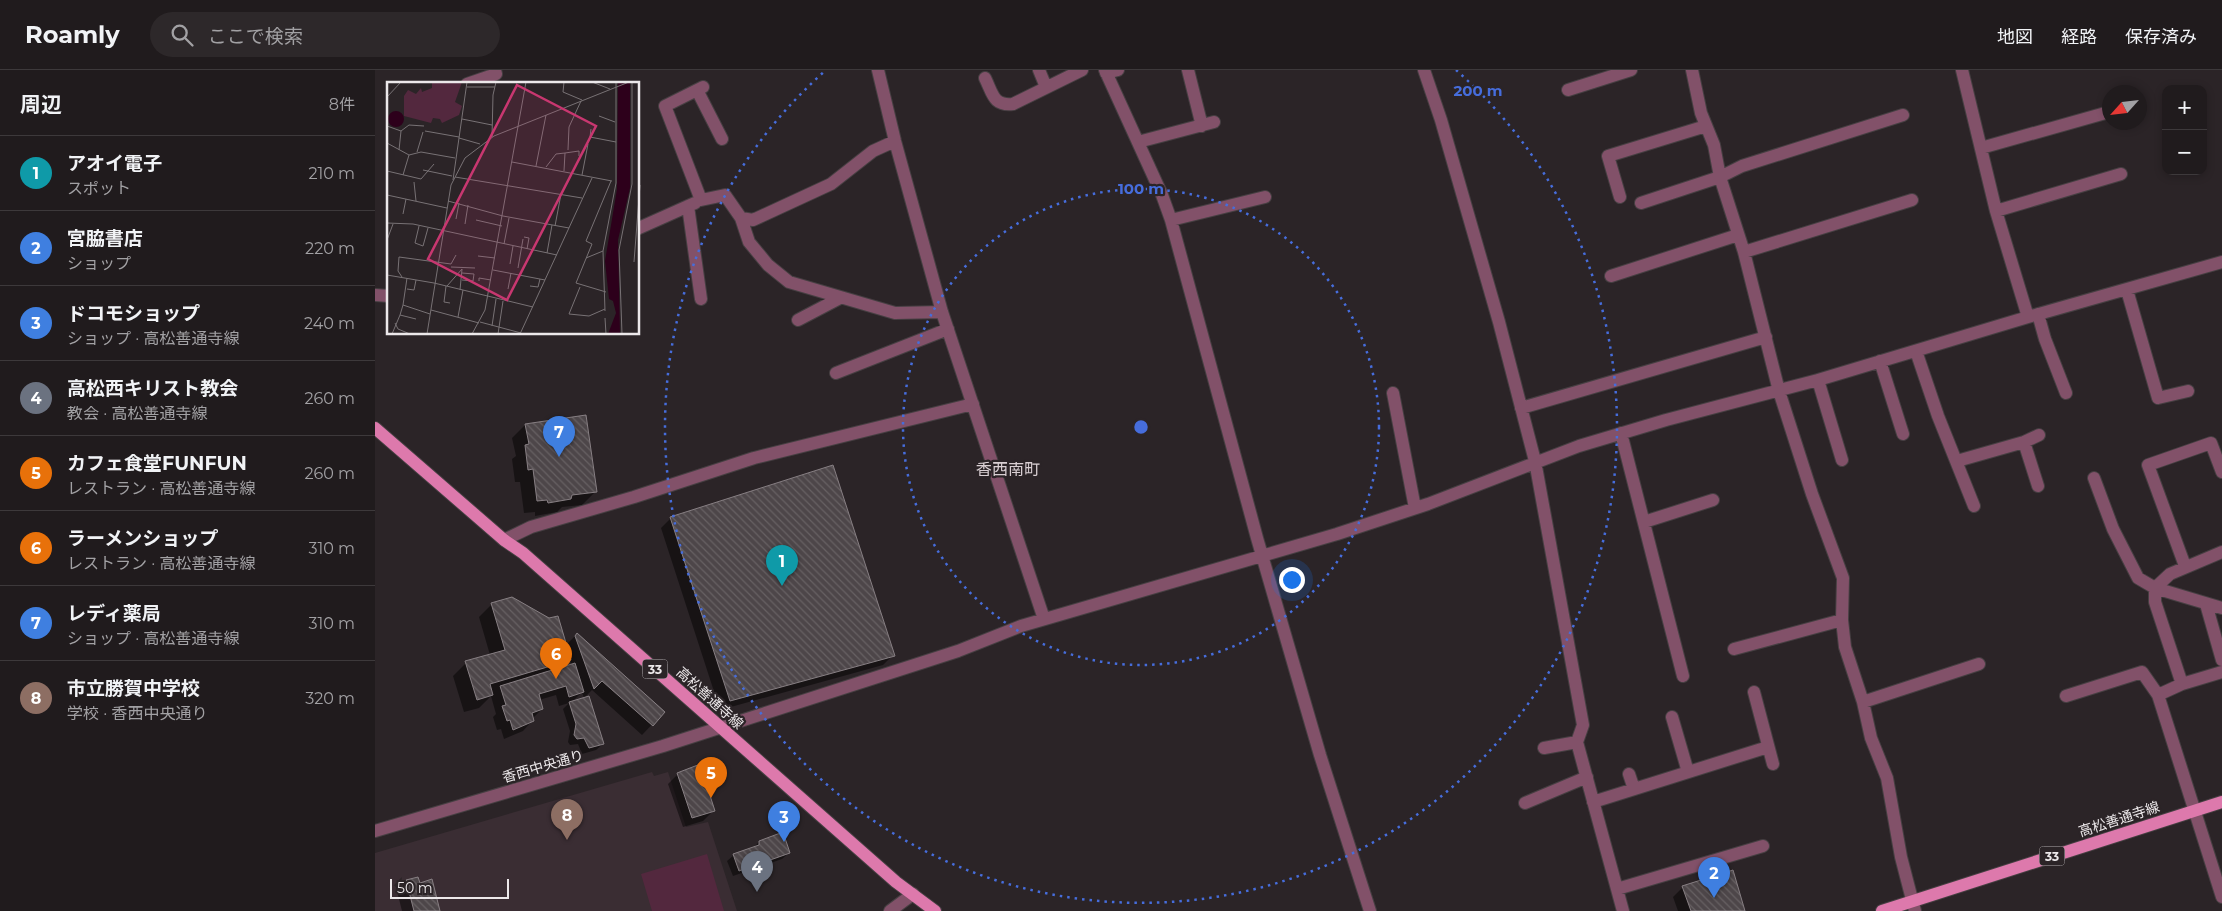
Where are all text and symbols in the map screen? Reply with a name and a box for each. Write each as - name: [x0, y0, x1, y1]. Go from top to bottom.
- search box: [150, 12, 500, 57]
- text: Roamly: [25, 20, 120, 49]
- icon: search: [168, 21, 196, 49]
- text: ここで検索: [208, 25, 303, 48]
- text: 地図: [1997, 26, 2033, 48]
- text: 経路: [2061, 26, 2097, 48]
- text: 保存済み: [2125, 26, 2197, 48]
- text: 200 m: [1453, 81, 1503, 100]
- inset map: [387, 82, 640, 335]
- north arrow: [2102, 85, 2147, 130]
- map controls: [2162, 85, 2207, 175]
- button: +: [2162, 85, 2207, 130]
- text: 周辺: [20, 92, 62, 117]
- text: 8件: [329, 95, 355, 114]
- button: −: [2162, 130, 2207, 175]
- text: アオイ電子: [67, 152, 162, 175]
- text: 1: [33, 164, 39, 183]
- text: 210 m: [308, 164, 355, 183]
- text: スポット: [67, 179, 131, 198]
- text: 100 m: [1118, 179, 1164, 198]
- text: 宮脇書店: [67, 227, 143, 250]
- text: 2: [31, 239, 41, 258]
- text: 220 m: [305, 239, 355, 258]
- text: ショップ: [67, 254, 131, 273]
- text: ドコモショップ: [67, 302, 200, 325]
- text: 3: [31, 314, 41, 333]
- text: 240 m: [304, 314, 355, 333]
- text: ショップ · 高松善通寺線: [67, 329, 239, 348]
- text: 高松西キリスト教会: [67, 377, 238, 400]
- text: 4: [30, 389, 42, 408]
- text: 260 m: [304, 389, 355, 408]
- text: 教会 · 高松善通寺線: [67, 404, 207, 423]
- pin: 7: [543, 416, 575, 457]
- centre of rings: [1132, 418, 1150, 436]
- text: カフェ食堂FUNFUN: [67, 452, 247, 475]
- district label: 香西南町: [976, 460, 1040, 479]
- text: 5: [31, 464, 41, 483]
- text: 260 m: [304, 464, 355, 483]
- text: レストラン · 高松善通寺線: [67, 479, 255, 498]
- text: ラーメンショップ: [67, 527, 218, 550]
- text: 6: [31, 539, 41, 558]
- text: 310 m: [308, 539, 355, 558]
- pin: 1: [766, 545, 798, 586]
- text: レストラン · 高松善通寺線: [67, 554, 255, 573]
- your location: [1279, 567, 1305, 593]
- text: レディ薬局: [67, 602, 161, 625]
- text: 7: [31, 614, 41, 633]
- text: 310 m: [308, 614, 355, 633]
- text: ショップ · 高松善通寺線: [67, 629, 239, 648]
- pin: 6: [540, 638, 572, 679]
- road number: 33: [643, 660, 667, 678]
- street label: 高松善通寺線: [673, 663, 747, 733]
- text: 市立勝賀中学校: [67, 677, 200, 700]
- text: 8: [31, 689, 41, 708]
- text: 320 m: [305, 689, 355, 708]
- text: 学校 · 香西中央通り: [67, 704, 207, 723]
- street label: 香西中央通り: [500, 746, 586, 786]
- pin: 5: [695, 757, 727, 798]
- street label: 高松善通寺線: [2076, 797, 2162, 841]
- pin: 8: [551, 799, 583, 840]
- pin: 3: [768, 801, 800, 842]
- road number: 33: [2039, 846, 2065, 866]
- pin: 4: [741, 851, 773, 892]
- pin: 2: [1698, 857, 1730, 898]
- scale bar: [390, 876, 509, 899]
- text: 50 m: [397, 879, 433, 897]

